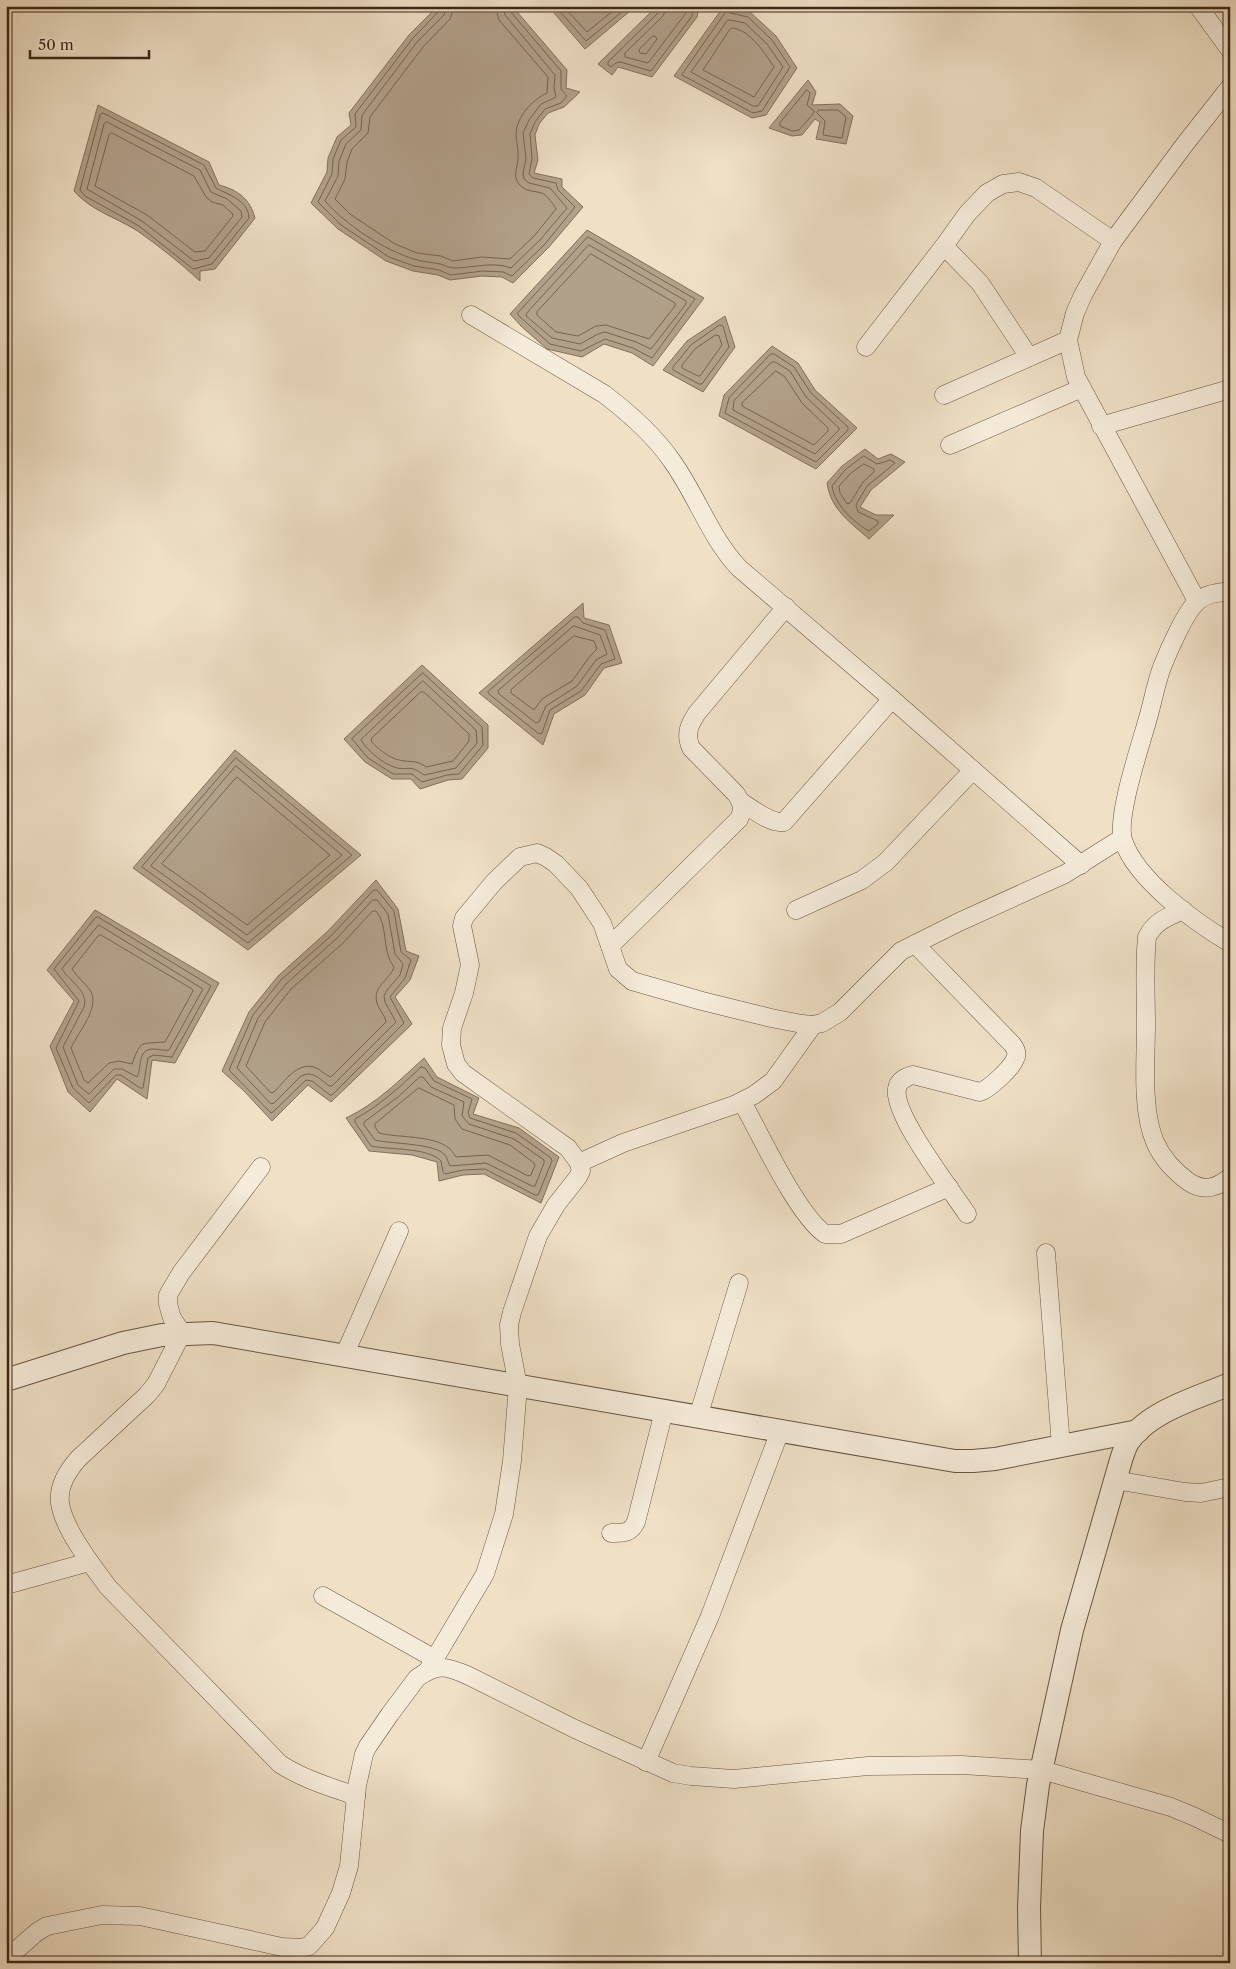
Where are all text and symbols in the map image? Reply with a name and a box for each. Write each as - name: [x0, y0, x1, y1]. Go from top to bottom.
- scale bar: [30, 28, 149, 60]
- text: 50 m: [38, 35, 74, 54]

